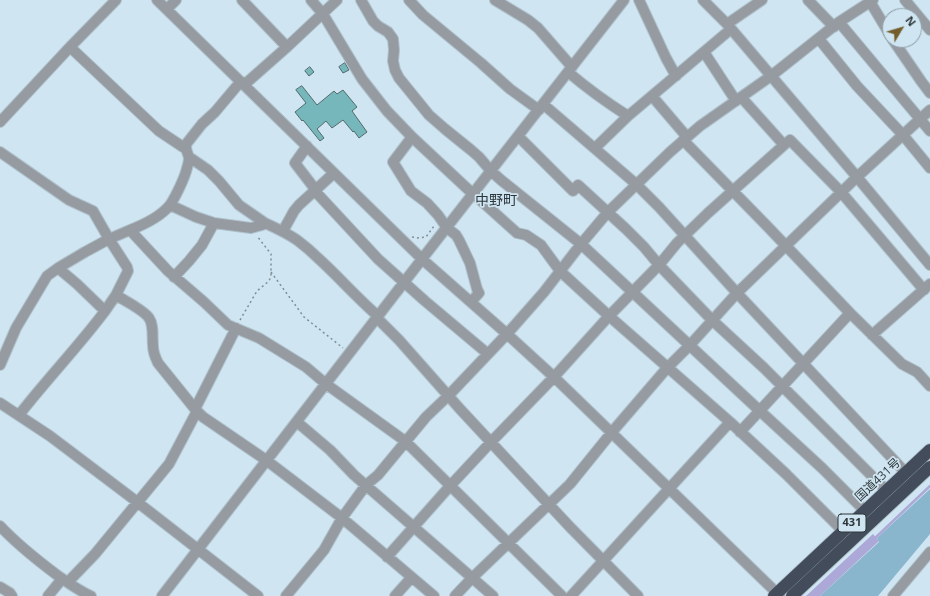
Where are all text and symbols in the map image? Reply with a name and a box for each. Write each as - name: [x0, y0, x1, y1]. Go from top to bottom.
- north arrow: [882, 8, 922, 48]
- text: N: [902, 13, 920, 29]
- district label: 中野町: [475, 193, 517, 209]
- street label: 国道431号: [852, 455, 904, 505]
- road number: 431: [838, 514, 866, 532]

